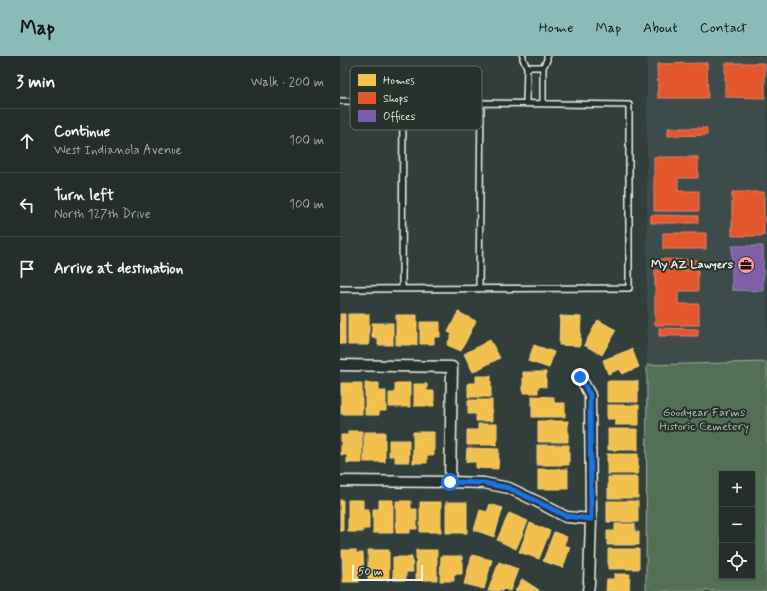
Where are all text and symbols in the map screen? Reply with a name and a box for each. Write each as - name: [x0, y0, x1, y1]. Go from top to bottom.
- text: Map: [20, 16, 55, 41]
- text: Home: [539, 19, 573, 37]
- text: Map: [595, 19, 621, 37]
- text: About: [643, 19, 678, 37]
- text: Contact: [700, 19, 747, 37]
- legend: [350, 66, 482, 130]
- text: 3 min: [16, 71, 55, 93]
- text: Walk · 200 m: [250, 74, 324, 91]
- text: Homes: [383, 74, 415, 88]
- text: Shops: [383, 92, 408, 106]
- text: Offices: [383, 110, 415, 124]
- text: Continue: [54, 122, 110, 142]
- icon: ahead: [16, 130, 38, 152]
- text: 100 m: [289, 132, 324, 149]
- text: West Indianola Avenue: [54, 142, 182, 159]
- text: Turn left: [54, 186, 114, 206]
- icon: left: [16, 194, 38, 216]
- text: 100 m: [289, 196, 324, 213]
- text: North 127th Drive: [54, 206, 151, 223]
- office icon: My AZ Lawyers: [736, 255, 756, 275]
- place label: My AZ Lawyers: [651, 257, 734, 273]
- icon: arrive: [16, 258, 38, 280]
- text: Arrive at destination: [54, 259, 183, 279]
- route end: [571, 368, 589, 386]
- park label: Goodyear Farms Historic Cemetery: [659, 405, 749, 435]
- map controls: [719, 471, 755, 579]
- button: +: [719, 471, 755, 507]
- route start: [441, 473, 459, 491]
- button: −: [719, 507, 755, 543]
- button: locate: [719, 543, 755, 579]
- scale bar: [352, 563, 423, 582]
- text: 50 m: [358, 565, 383, 579]

